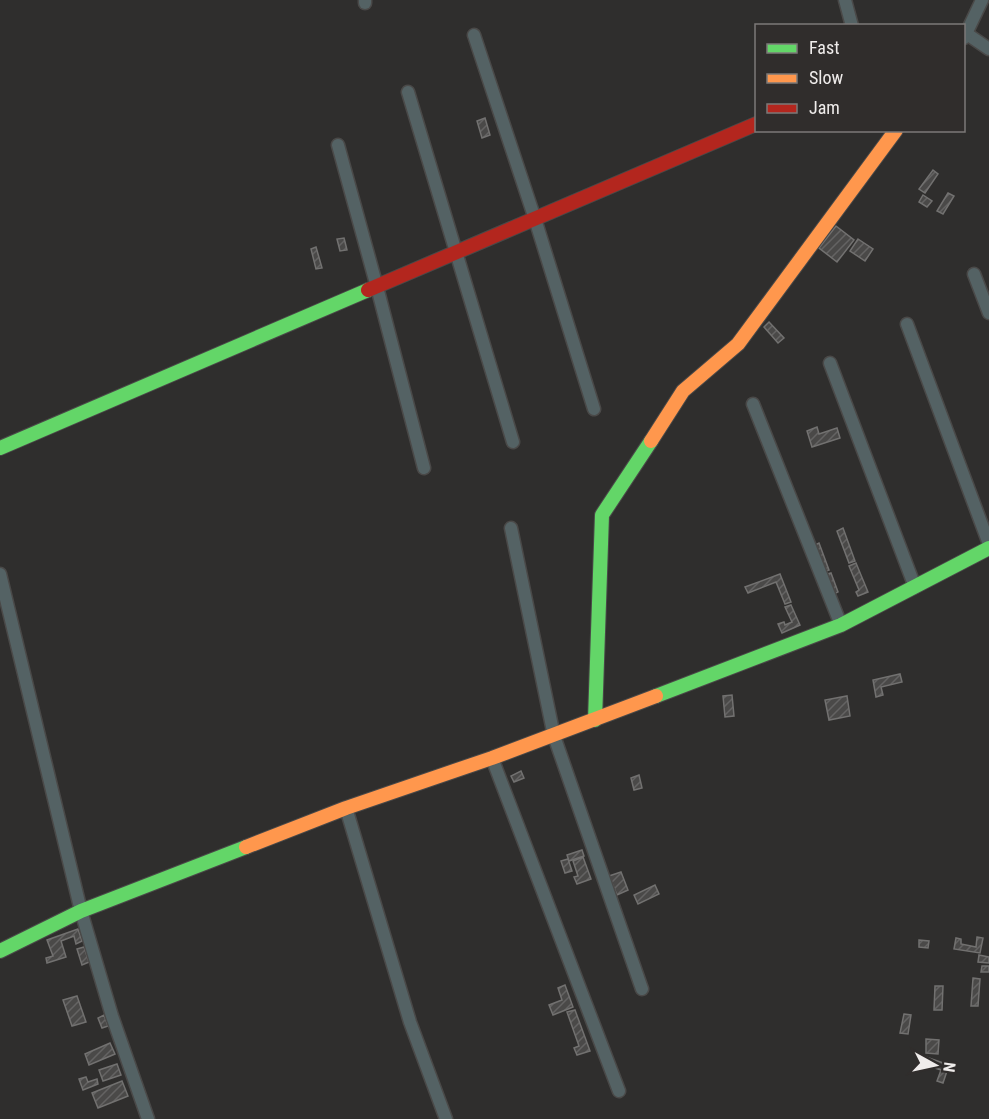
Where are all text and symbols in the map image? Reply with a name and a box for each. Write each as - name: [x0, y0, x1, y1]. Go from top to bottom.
- legend: [755, 24, 965, 132]
- text: Fast: [809, 37, 840, 58]
- text: Slow: [809, 67, 844, 88]
- text: Jam: [809, 97, 840, 118]
- north arrow: [905, 1035, 965, 1095]
- text: N: [939, 1061, 959, 1073]

